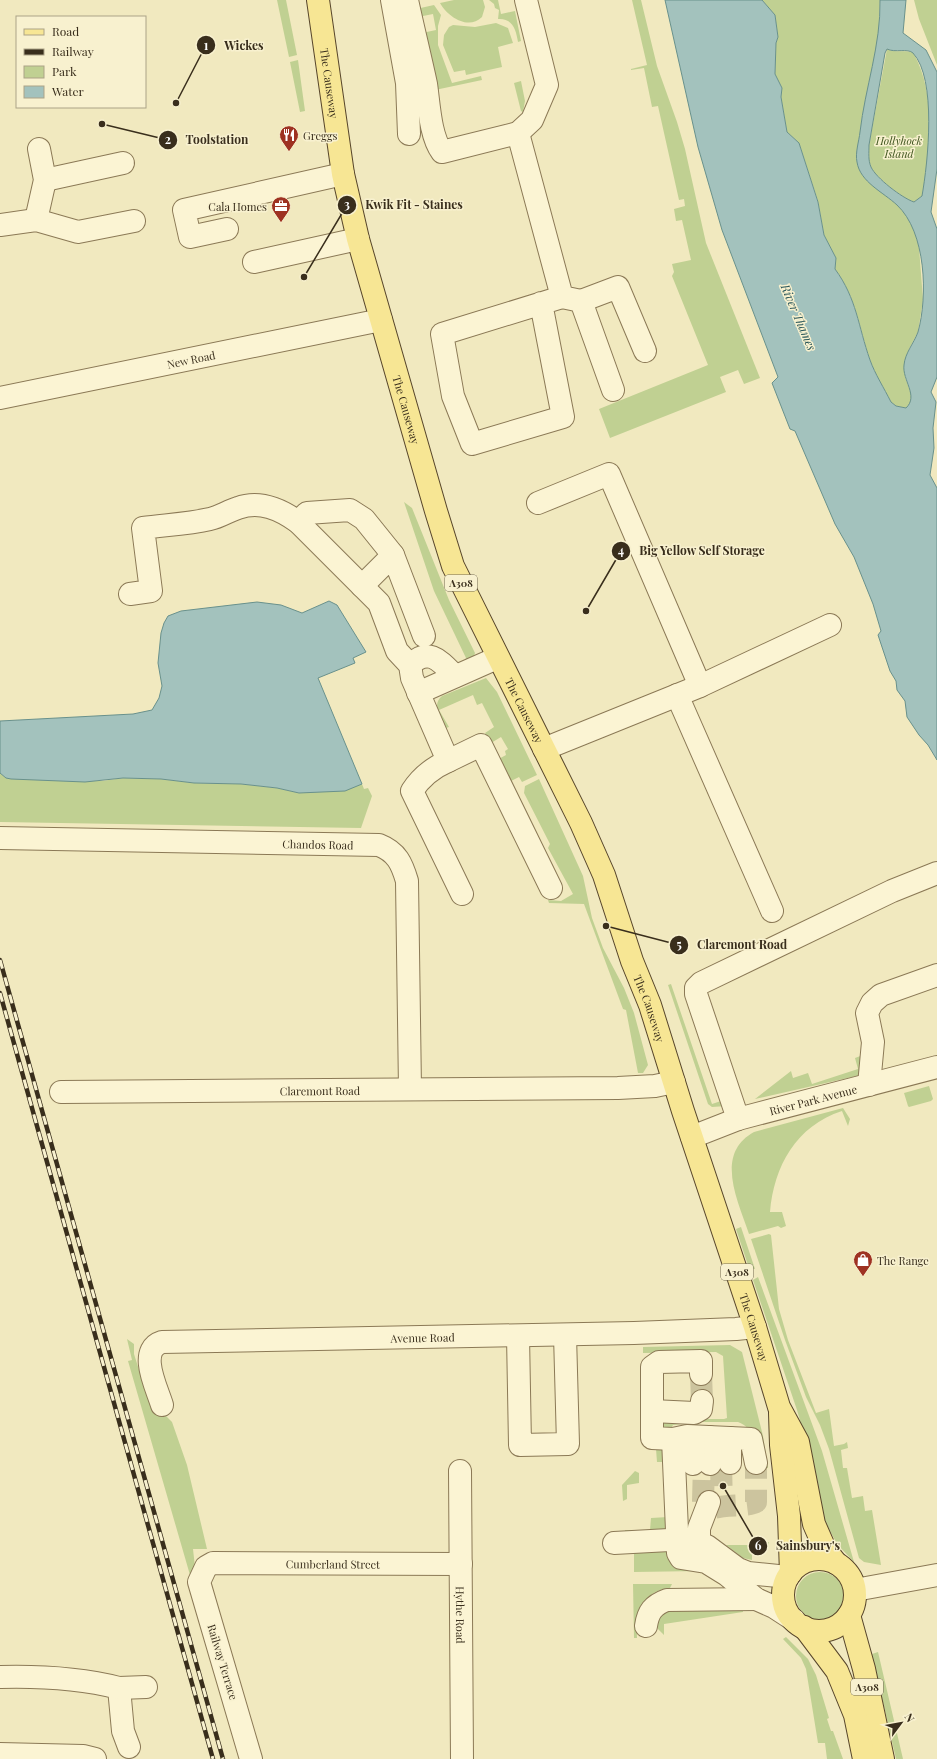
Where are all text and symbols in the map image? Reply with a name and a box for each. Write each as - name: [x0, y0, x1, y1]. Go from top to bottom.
- legend: [16, 16, 146, 108]
- text: Road: [52, 23, 79, 39]
- callout: Wickes: [196, 33, 272, 57]
- text: 1: [204, 37, 209, 53]
- text: Wickes: [223, 37, 264, 53]
- text: Railway: [52, 43, 94, 59]
- street label: The Causeway: [317, 47, 342, 120]
- text: Park: [52, 63, 77, 79]
- text: Water: [51, 83, 85, 99]
- restaurant icon: Greggs: [278, 124, 300, 152]
- callout: Toolstation: [158, 128, 256, 152]
- place label: Greggs: [303, 128, 338, 143]
- text: 2: [165, 131, 171, 147]
- text: Toolstation: [186, 131, 249, 147]
- park label: Hollyhock Island: [875, 133, 923, 161]
- callout: Kwik Fit - Staines: [337, 193, 471, 217]
- office icon: Cala Homes: [270, 195, 292, 223]
- text: 3: [344, 196, 350, 212]
- text: Kwik Fit - Staines: [365, 196, 463, 212]
- place label: Cala Homes: [208, 199, 267, 214]
- water label: River Thames: [777, 280, 820, 353]
- street label: New Road: [165, 346, 217, 371]
- street label: The Causeway: [390, 374, 424, 446]
- callout: Big Yellow Self Storage: [611, 539, 773, 563]
- text: 4: [618, 542, 624, 558]
- text: Big Yellow Self Storage: [639, 542, 765, 558]
- road number: A308: [445, 575, 477, 591]
- street label: The Causeway: [502, 675, 547, 746]
- street label: Chandos Road: [282, 836, 354, 852]
- callout: Claremont Road: [669, 933, 796, 957]
- text: 5: [676, 936, 682, 952]
- text: Claremont Road: [697, 936, 787, 952]
- street label: The Causeway: [631, 972, 669, 1044]
- street label: River Park Avenue: [768, 1081, 859, 1118]
- street label: Claremont Road: [280, 1082, 361, 1098]
- shop icon: The Range: [852, 1249, 874, 1277]
- place label: The Range: [877, 1253, 929, 1268]
- road number: A308: [721, 1264, 753, 1280]
- street label: The Causeway: [737, 1291, 773, 1364]
- street label: Avenue Road: [389, 1329, 455, 1345]
- callout: Sainsbury's: [748, 1534, 848, 1558]
- text: 6: [755, 1537, 762, 1553]
- text: Sainsbury's: [776, 1537, 840, 1553]
- street label: Cumberland Street: [286, 1556, 380, 1571]
- street label: Hythe Road: [453, 1586, 469, 1644]
- street label: Railway Terrace: [204, 1622, 242, 1702]
- road number: A308: [851, 1679, 883, 1695]
- north arrow: [881, 1703, 921, 1743]
- text: N: [901, 1710, 918, 1725]

